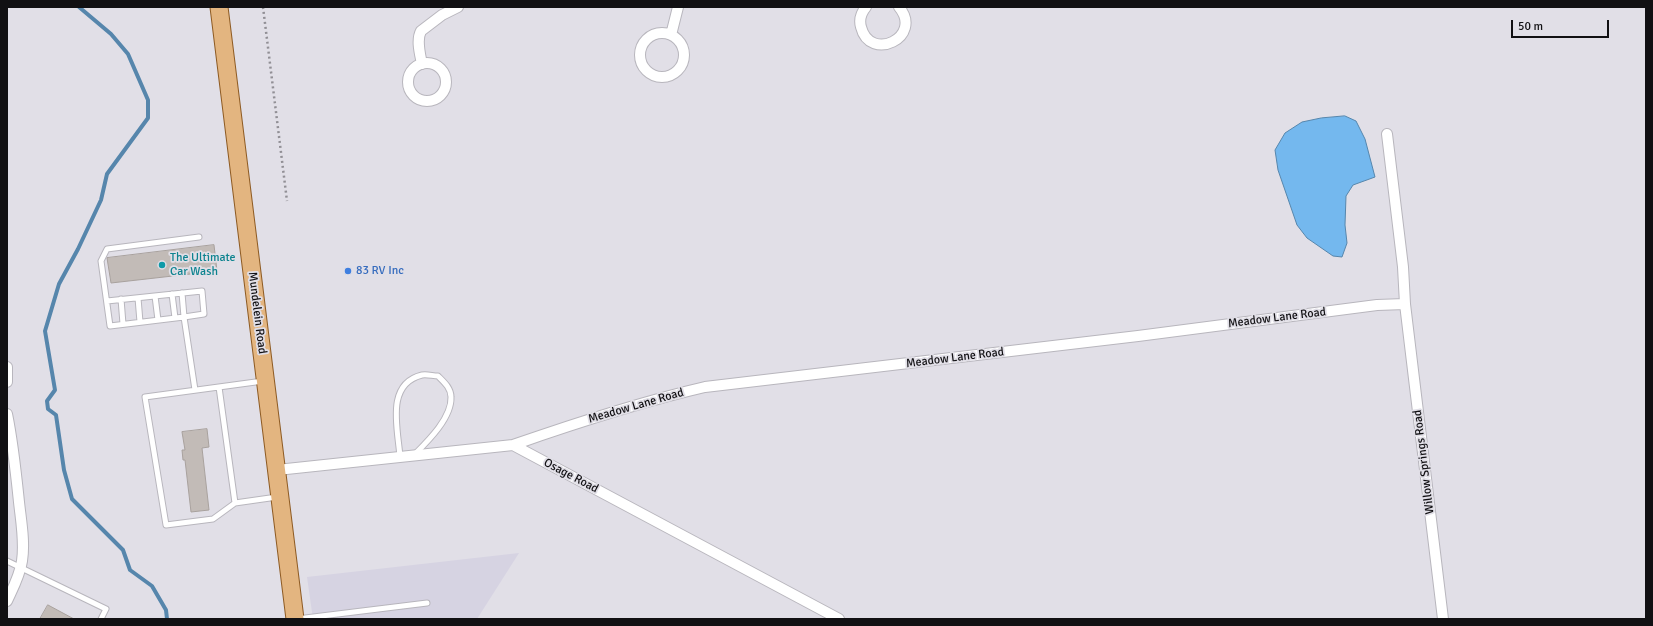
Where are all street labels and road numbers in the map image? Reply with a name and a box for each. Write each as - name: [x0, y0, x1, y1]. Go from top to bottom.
- street label: Mundelein Road: [245, 271, 269, 355]
- street label: Meadow Lane Road: [1227, 305, 1327, 331]
- street label: Meadow Lane Road: [905, 345, 1005, 371]
- street label: Meadow Lane Road: [587, 385, 685, 427]
- street label: Willow Springs Road: [1410, 409, 1438, 515]
- street label: Osage Road: [541, 456, 601, 496]

